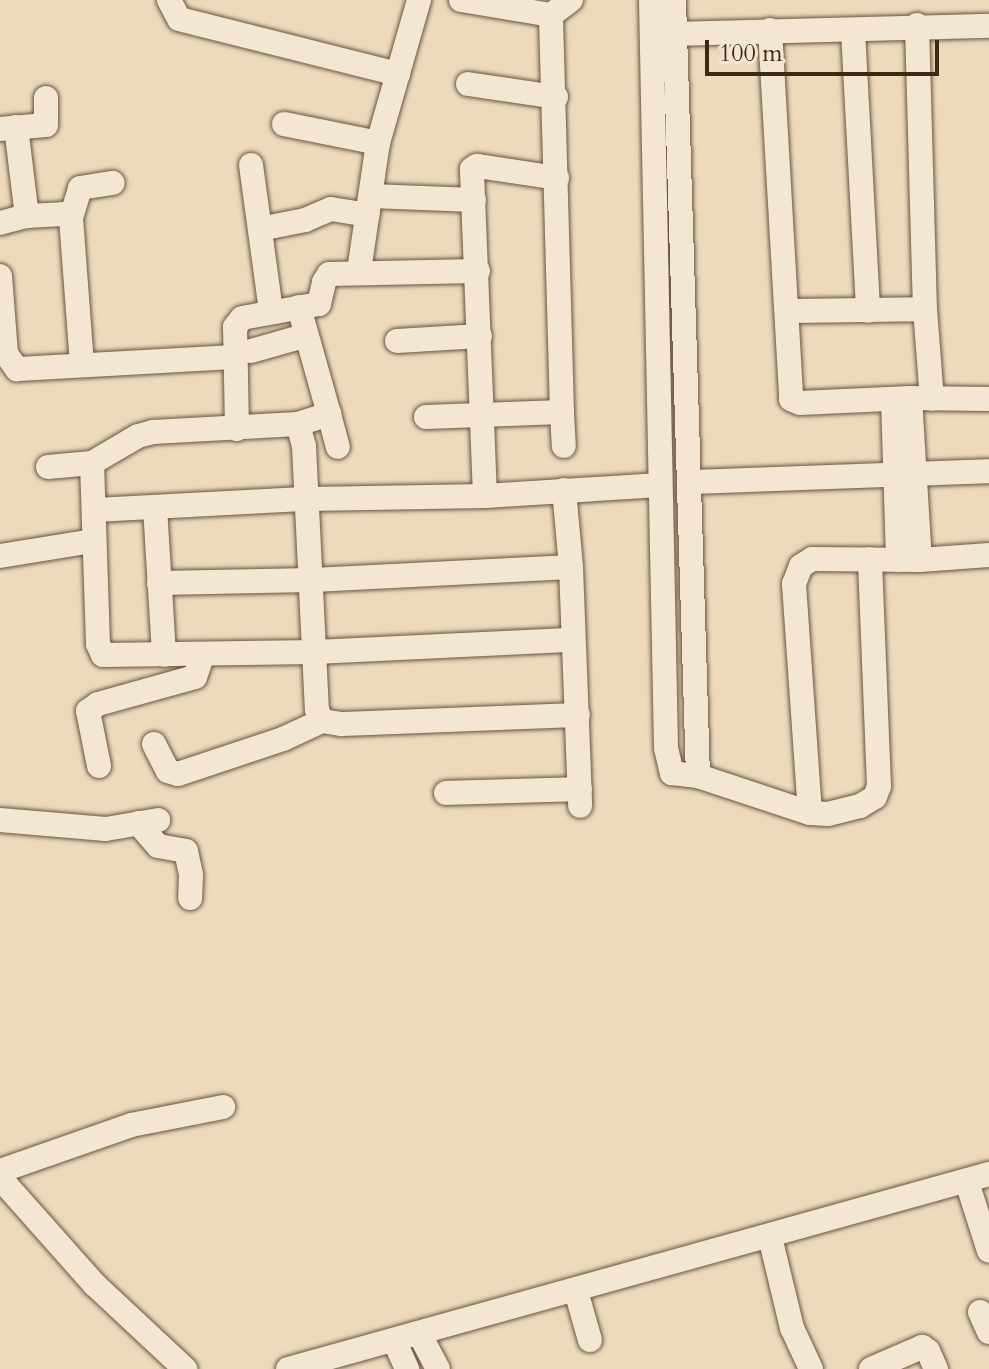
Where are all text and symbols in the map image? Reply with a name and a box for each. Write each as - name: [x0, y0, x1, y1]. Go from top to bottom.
- scale bar: [709, 24, 943, 74]
- text: 100 m: [719, 37, 783, 70]

